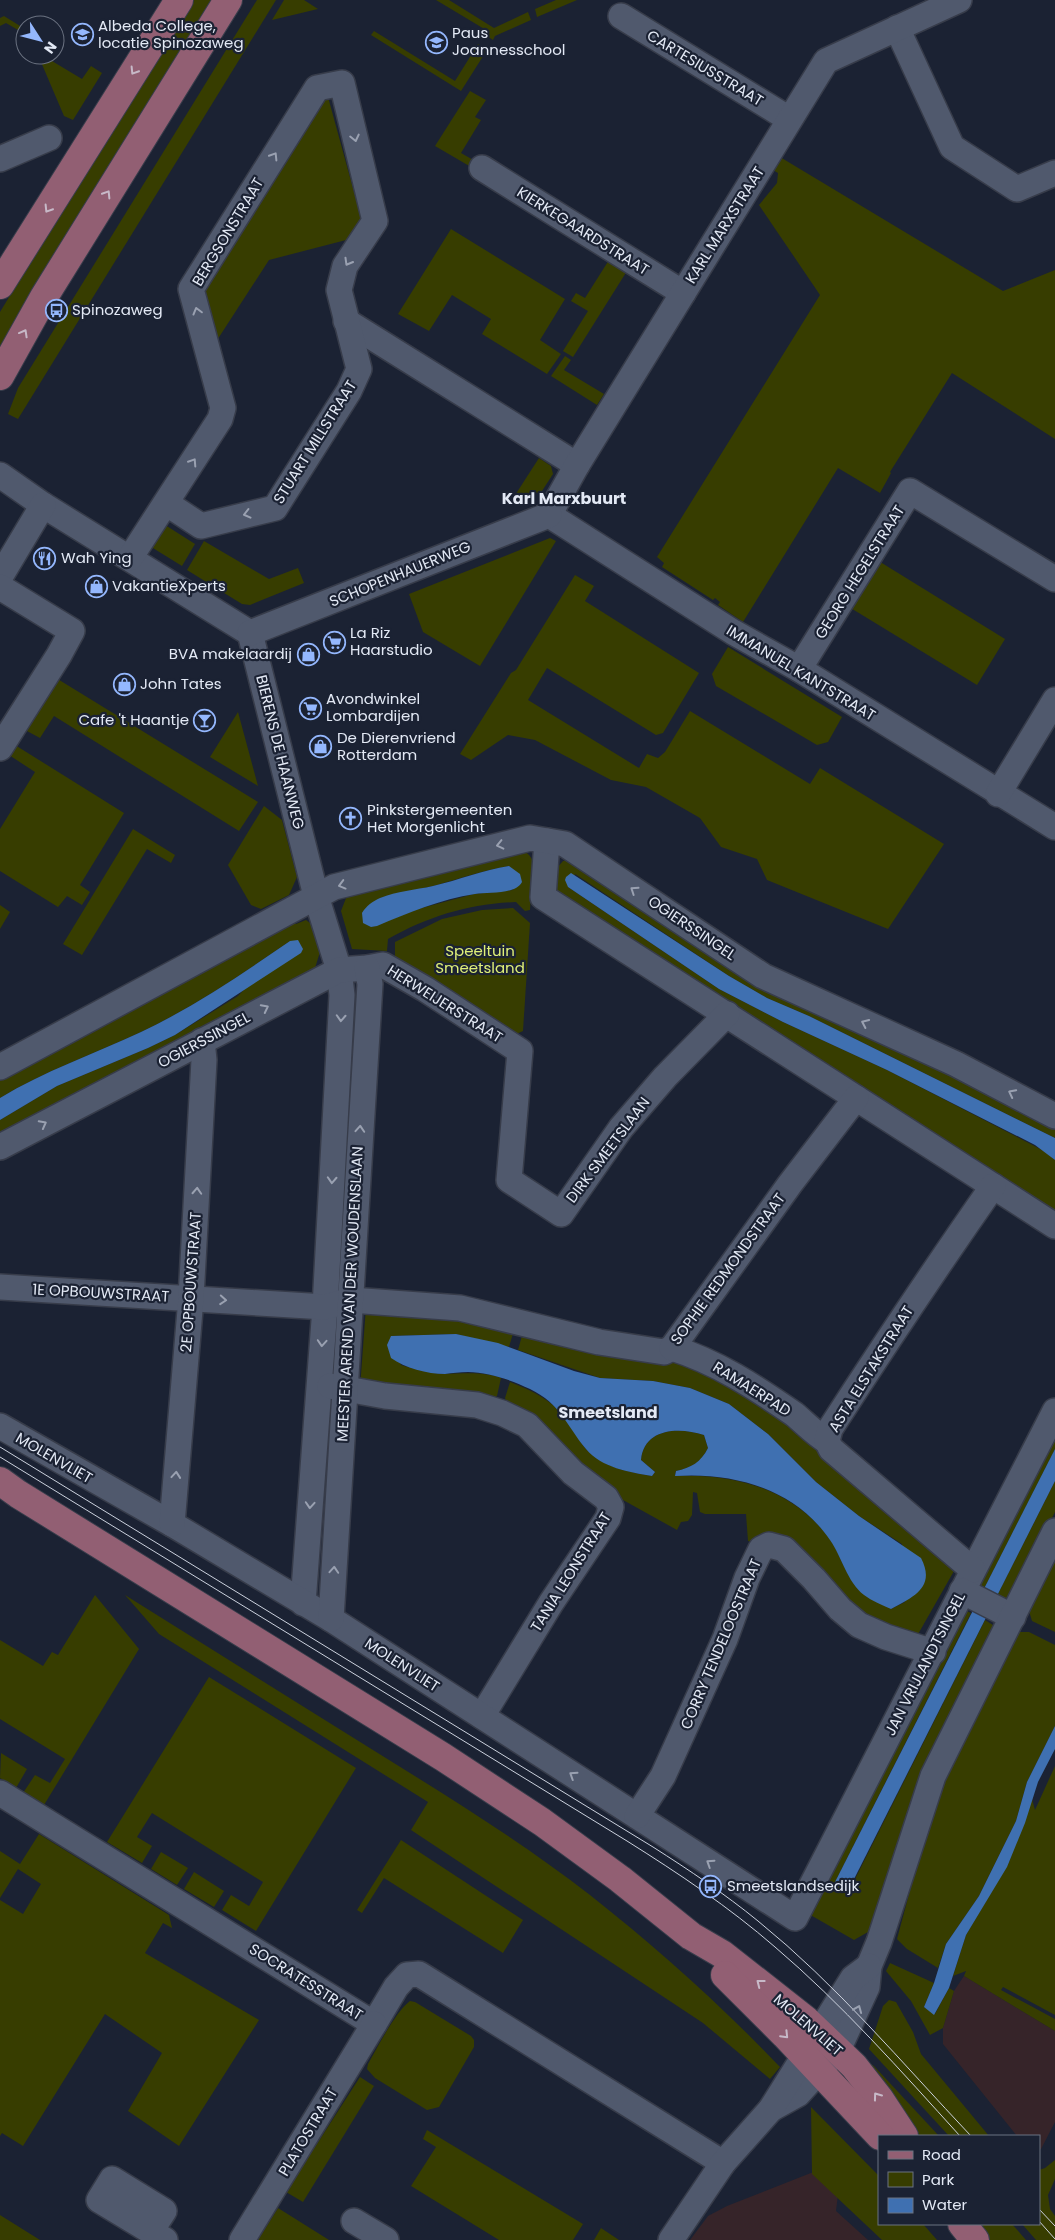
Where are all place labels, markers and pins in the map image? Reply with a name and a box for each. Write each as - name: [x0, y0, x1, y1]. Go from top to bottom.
- place label: Albeda College, locatie Spinozaweg: [98, 15, 244, 53]
- place label: Paus Joannesschool: [452, 22, 565, 60]
- school or university icon: Albeda College, locatie Spinozaweg: [70, 23, 94, 47]
- school or university icon: Paus Joannesschool: [424, 30, 448, 54]
- bus stop icon: Spinozaweg: [44, 298, 68, 322]
- place label: Spinozaweg: [72, 299, 163, 320]
- restaurant icon: Wah Ying: [33, 546, 57, 570]
- place label: Wah Ying: [61, 547, 132, 568]
- shop icon: VakantieXperts: [84, 574, 108, 598]
- place label: VakantieXperts: [112, 575, 226, 596]
- place label: La Riz Haarstudio: [350, 622, 433, 660]
- supermarket icon: La Riz Haarstudio: [322, 630, 346, 654]
- shop icon: BVA makelaardij: [296, 642, 320, 666]
- place label: BVA makelaardij: [169, 643, 292, 664]
- shop icon: John Tates: [112, 672, 136, 696]
- place label: John Tates: [140, 673, 222, 694]
- place label: Avondwinkel Lombardijen: [326, 688, 420, 726]
- supermarket icon: Avondwinkel Lombardijen: [298, 696, 322, 720]
- bar icon: Cafe 't Haantje: [193, 708, 217, 732]
- place label: Cafe 't Haantje: [78, 709, 189, 730]
- place label: De Dierenvriend Rotterdam: [337, 727, 456, 765]
- shop icon: De Dierenvriend Rotterdam: [309, 735, 333, 759]
- place label: Pinkstergemeenten Het Morgenlicht: [367, 799, 512, 837]
- church icon: Pinkstergemeenten Het Morgenlicht: [339, 807, 363, 831]
- bus stop icon: Smeetslandsedijk: [699, 1874, 723, 1898]
- place label: Smeetslandsedijk: [727, 1875, 859, 1896]

